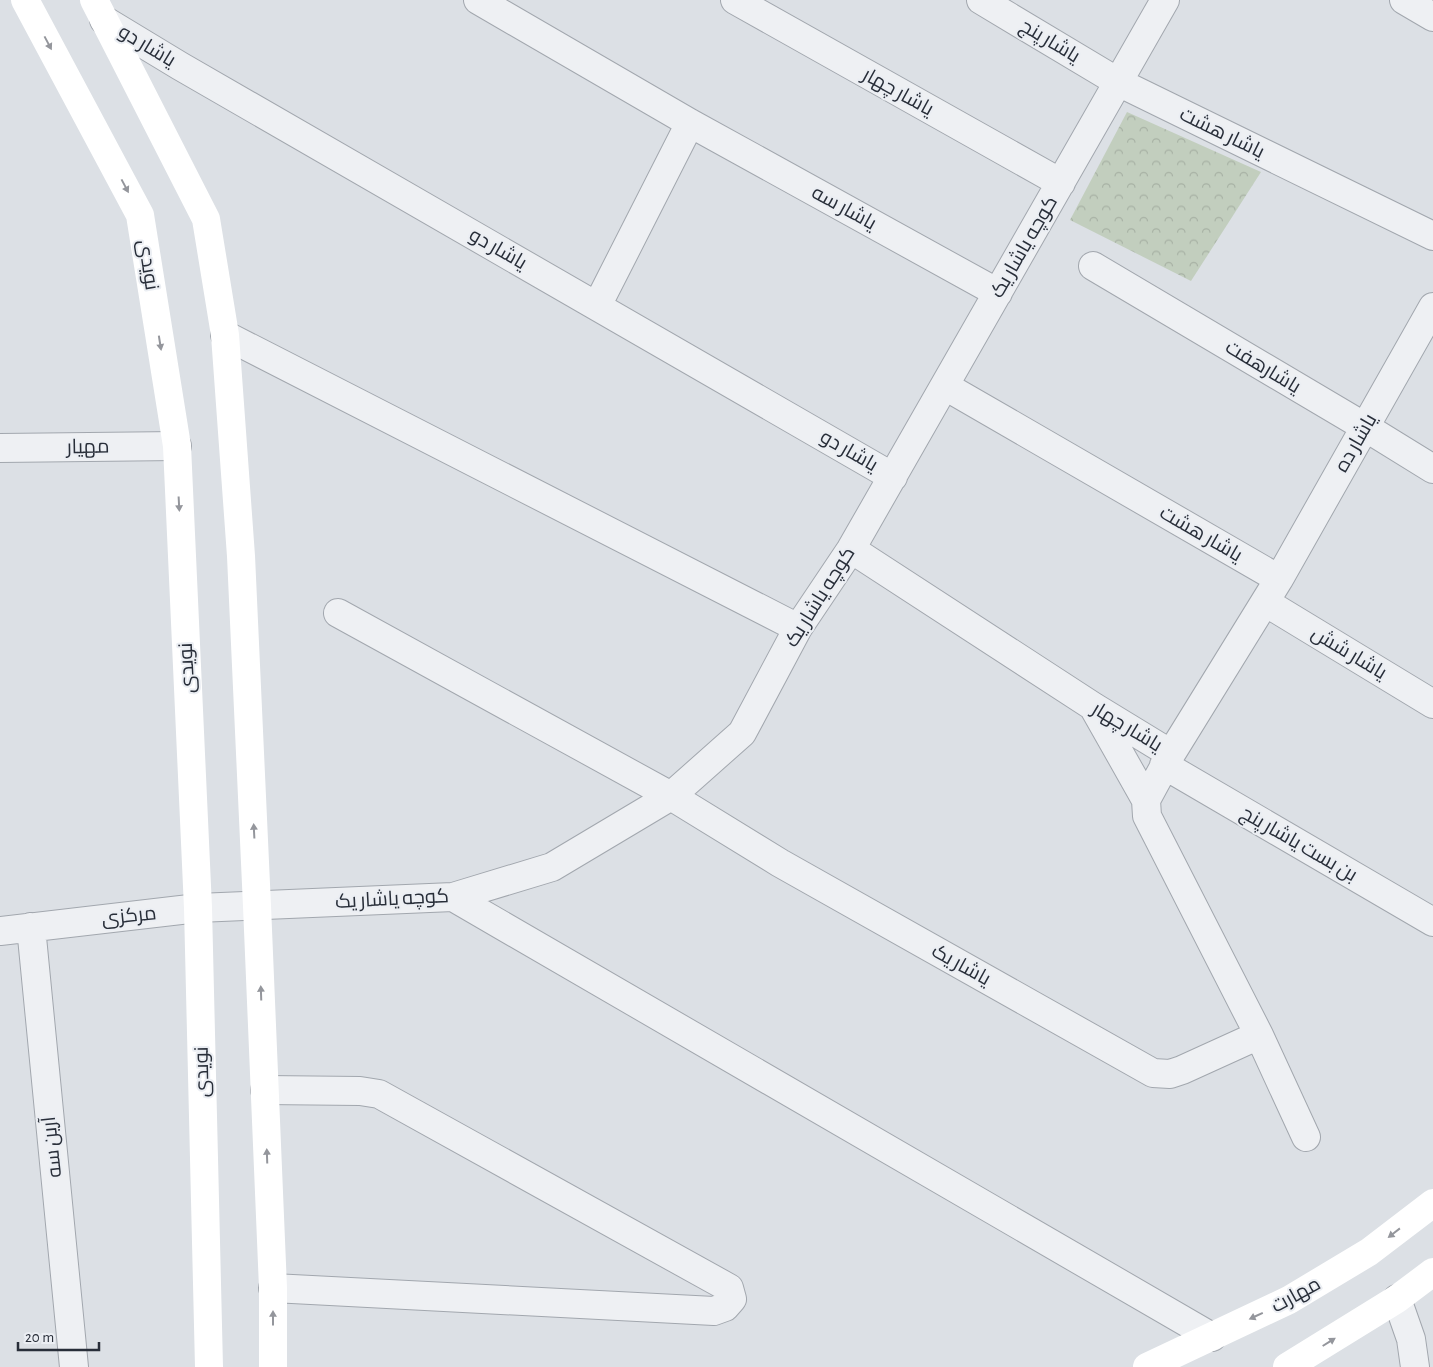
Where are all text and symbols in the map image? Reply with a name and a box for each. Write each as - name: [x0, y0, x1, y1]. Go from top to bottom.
- street label: یاشار پنج: [1015, 15, 1084, 69]
- street label: یاشار دو: [114, 21, 180, 72]
- one-way arrow: [44, 36, 52, 50]
- street label: یاشار چهار: [857, 64, 937, 122]
- street label: یاشار هشت: [1176, 104, 1268, 163]
- one-way arrow: [121, 179, 129, 193]
- street label: یاشار سه: [808, 182, 880, 235]
- street label: کوچه یاشار یک: [987, 193, 1063, 302]
- street label: یاشار دو: [465, 225, 531, 275]
- street label: نویدی: [132, 238, 162, 292]
- one-way arrow: [157, 336, 165, 352]
- street label: یاشارهفت: [1221, 337, 1305, 398]
- street label: یاشار ده: [1331, 410, 1382, 476]
- street label: یاشار دو: [816, 427, 882, 477]
- street label: مهیار: [65, 437, 110, 459]
- one-way arrow: [176, 497, 184, 513]
- street label: یاشار هشت: [1156, 502, 1246, 567]
- street label: کوچه یاشار یک: [781, 543, 860, 652]
- street label: یاشار شش: [1307, 623, 1391, 685]
- street label: نویدی: [176, 642, 200, 694]
- street label: یاشار چهار: [1087, 698, 1166, 758]
- street label: بن بست یاشار پنج: [1236, 803, 1361, 888]
- one-way arrow: [249, 823, 257, 839]
- street label: کوچه یاشار یک: [335, 886, 450, 914]
- street label: مرکزی: [100, 903, 158, 931]
- street label: یاشار یک: [928, 941, 994, 990]
- one-way arrow: [257, 985, 265, 1001]
- street label: نویدی: [192, 1046, 214, 1098]
- street label: آرین سه: [37, 1115, 67, 1179]
- one-way arrow: [263, 1148, 271, 1164]
- one-way arrow: [1388, 1227, 1401, 1238]
- street label: مهارت: [1268, 1273, 1325, 1318]
- one-way arrow: [269, 1310, 277, 1326]
- one-way arrow: [1248, 1312, 1263, 1320]
- scale bar: [18, 1320, 99, 1352]
- text: 20 m: [25, 1330, 54, 1345]
- one-way arrow: [1323, 1337, 1336, 1347]

